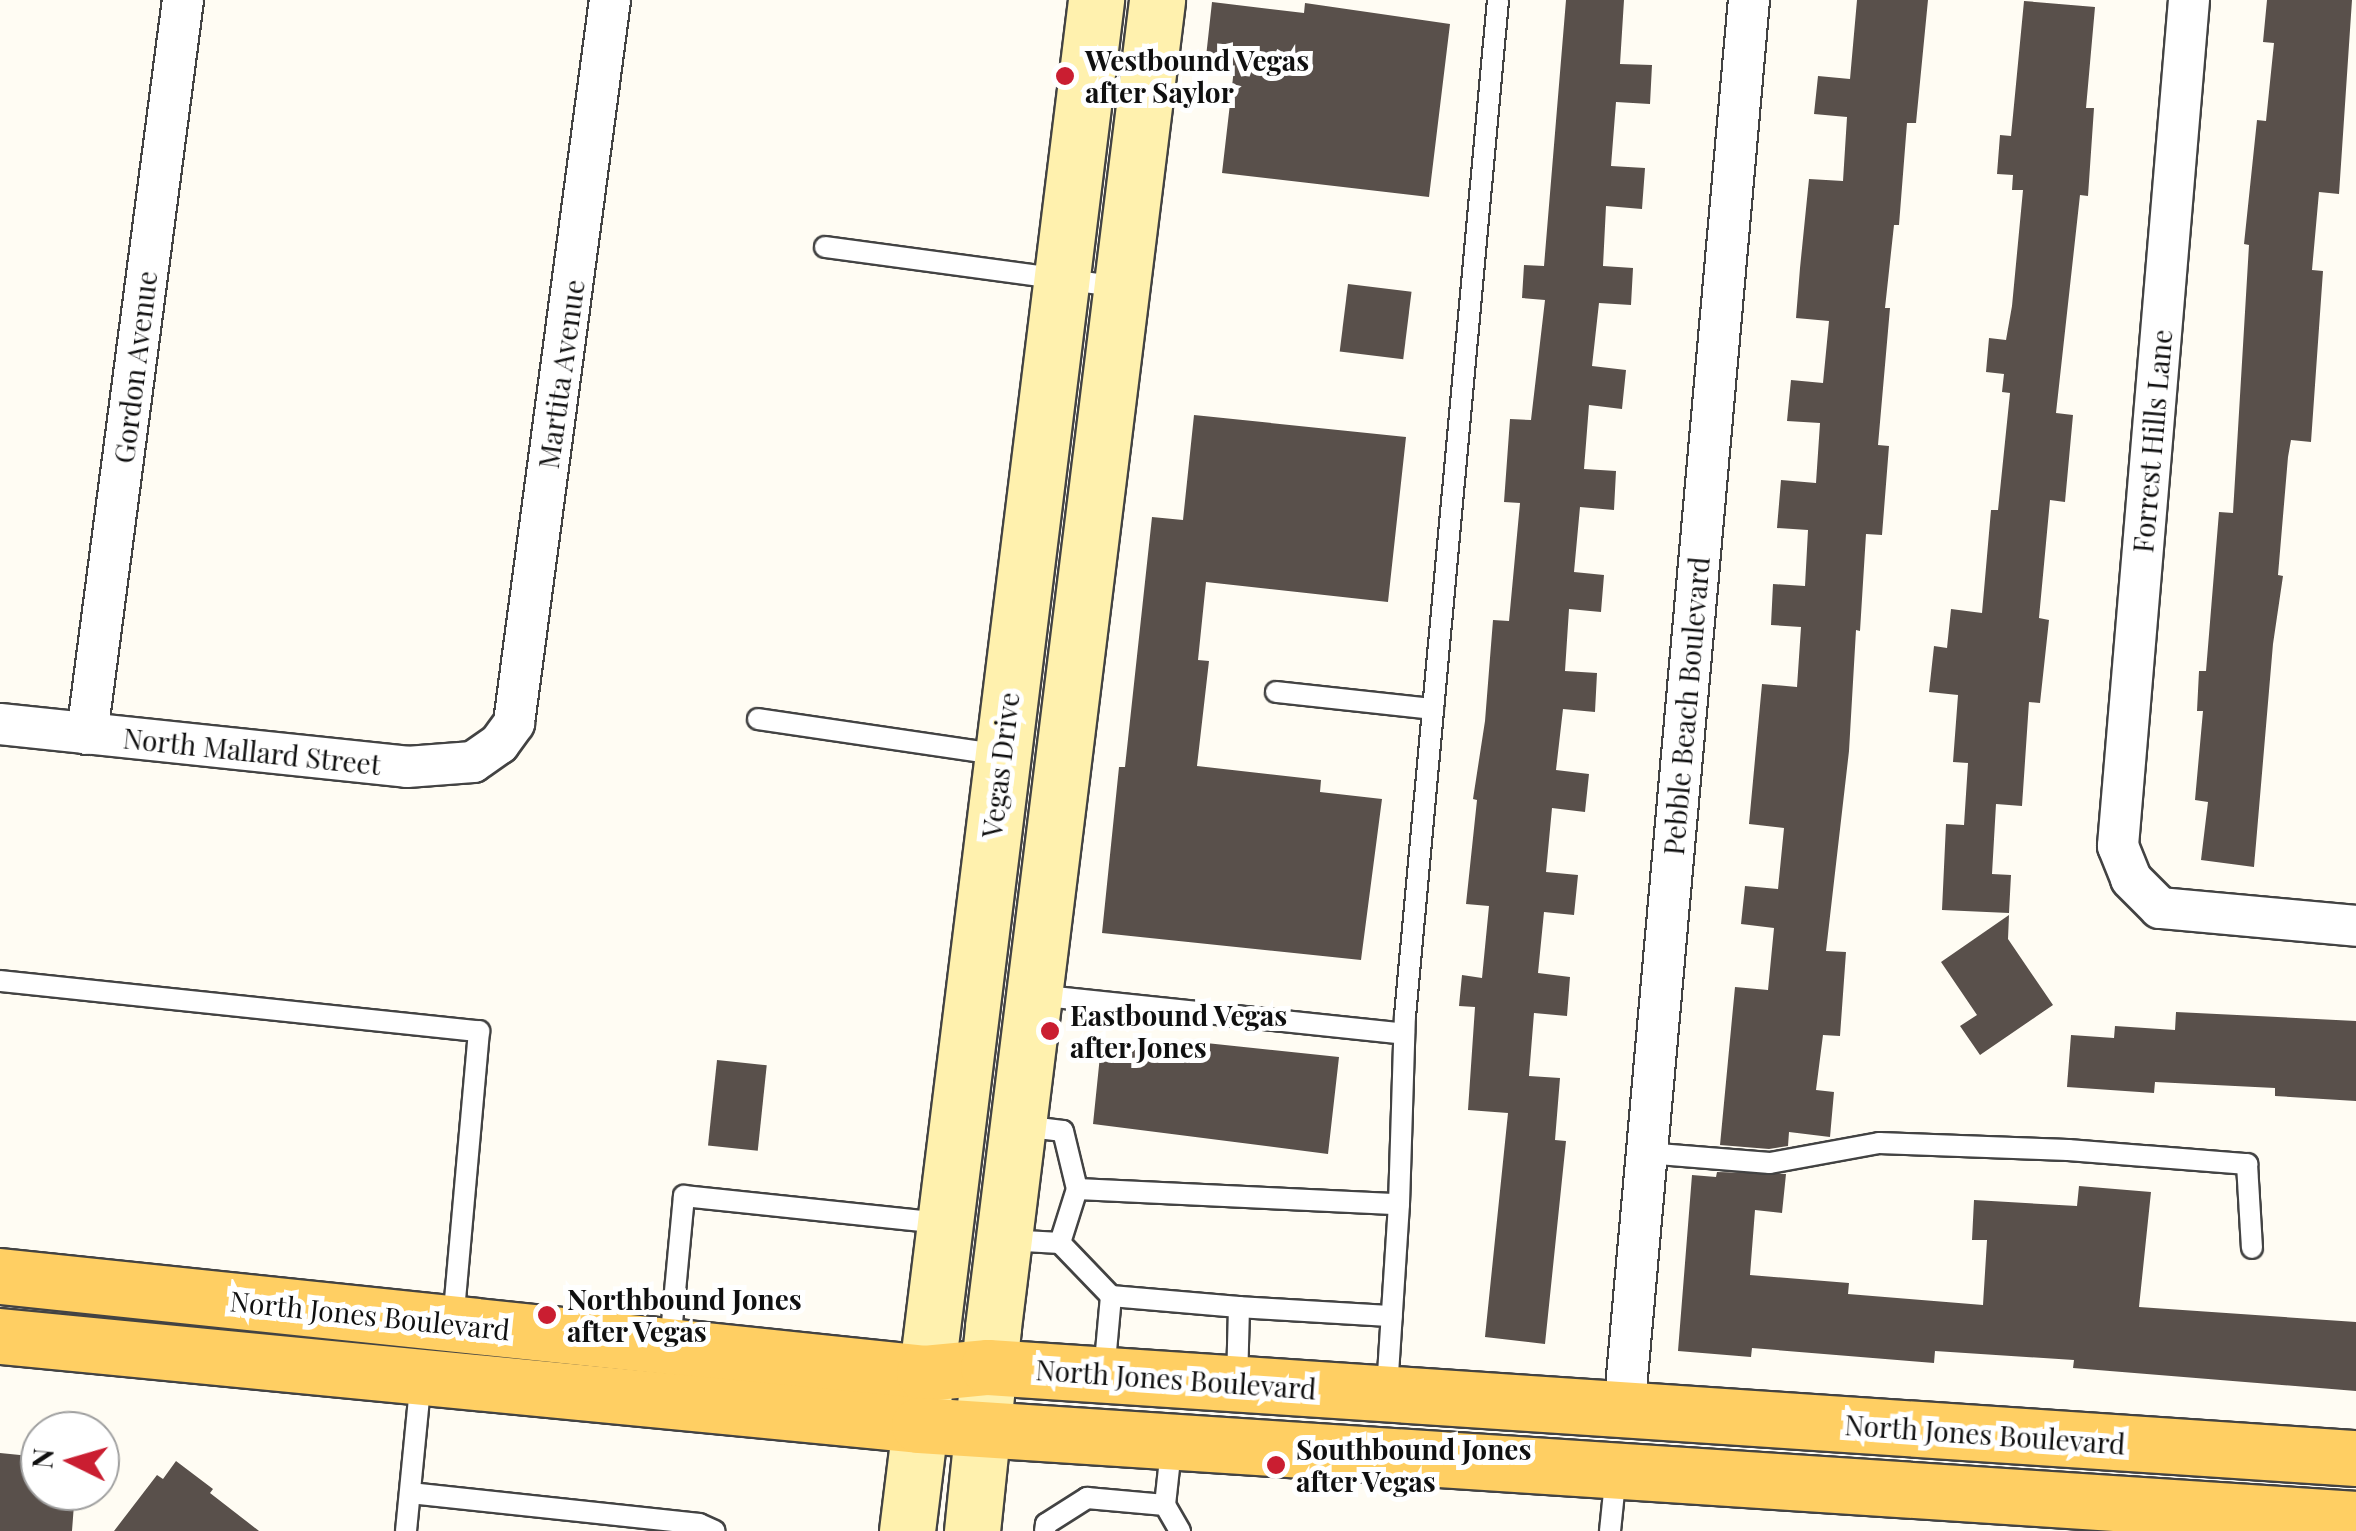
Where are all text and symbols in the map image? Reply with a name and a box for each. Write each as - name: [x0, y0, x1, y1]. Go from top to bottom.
- place label: Westbound Vegas after Saylor: [1085, 43, 1310, 109]
- marker: Westbound Vegas after Saylor: [1054, 65, 1076, 87]
- street label: Gordon Avenue: [106, 268, 164, 466]
- street label: Martita Avenue: [531, 277, 591, 471]
- street label: Forrest Hills Lane: [2125, 328, 2179, 554]
- street label: Pebble Beach Boulevard: [1656, 555, 1716, 857]
- street label: Vegas Drive: [974, 690, 1026, 840]
- street label: North Mallard Street: [122, 721, 382, 781]
- place label: Eastbound Vegas after Jones: [1070, 998, 1288, 1064]
- marker: Eastbound Vegas after Jones: [1039, 1020, 1061, 1042]
- place label: Northbound Jones after Vegas: [567, 1282, 802, 1348]
- street label: North Jones Boulevard: [228, 1284, 512, 1346]
- marker: Northbound Jones after Vegas: [536, 1304, 558, 1326]
- street label: North Jones Boulevard: [1035, 1352, 1317, 1406]
- street label: North Jones Boulevard: [1844, 1407, 2126, 1461]
- north arrow: [20, 1411, 120, 1511]
- place label: Southbound Jones after Vegas: [1296, 1432, 1531, 1498]
- text: N: [22, 1447, 61, 1470]
- marker: Southbound Jones after Vegas: [1265, 1454, 1287, 1476]

